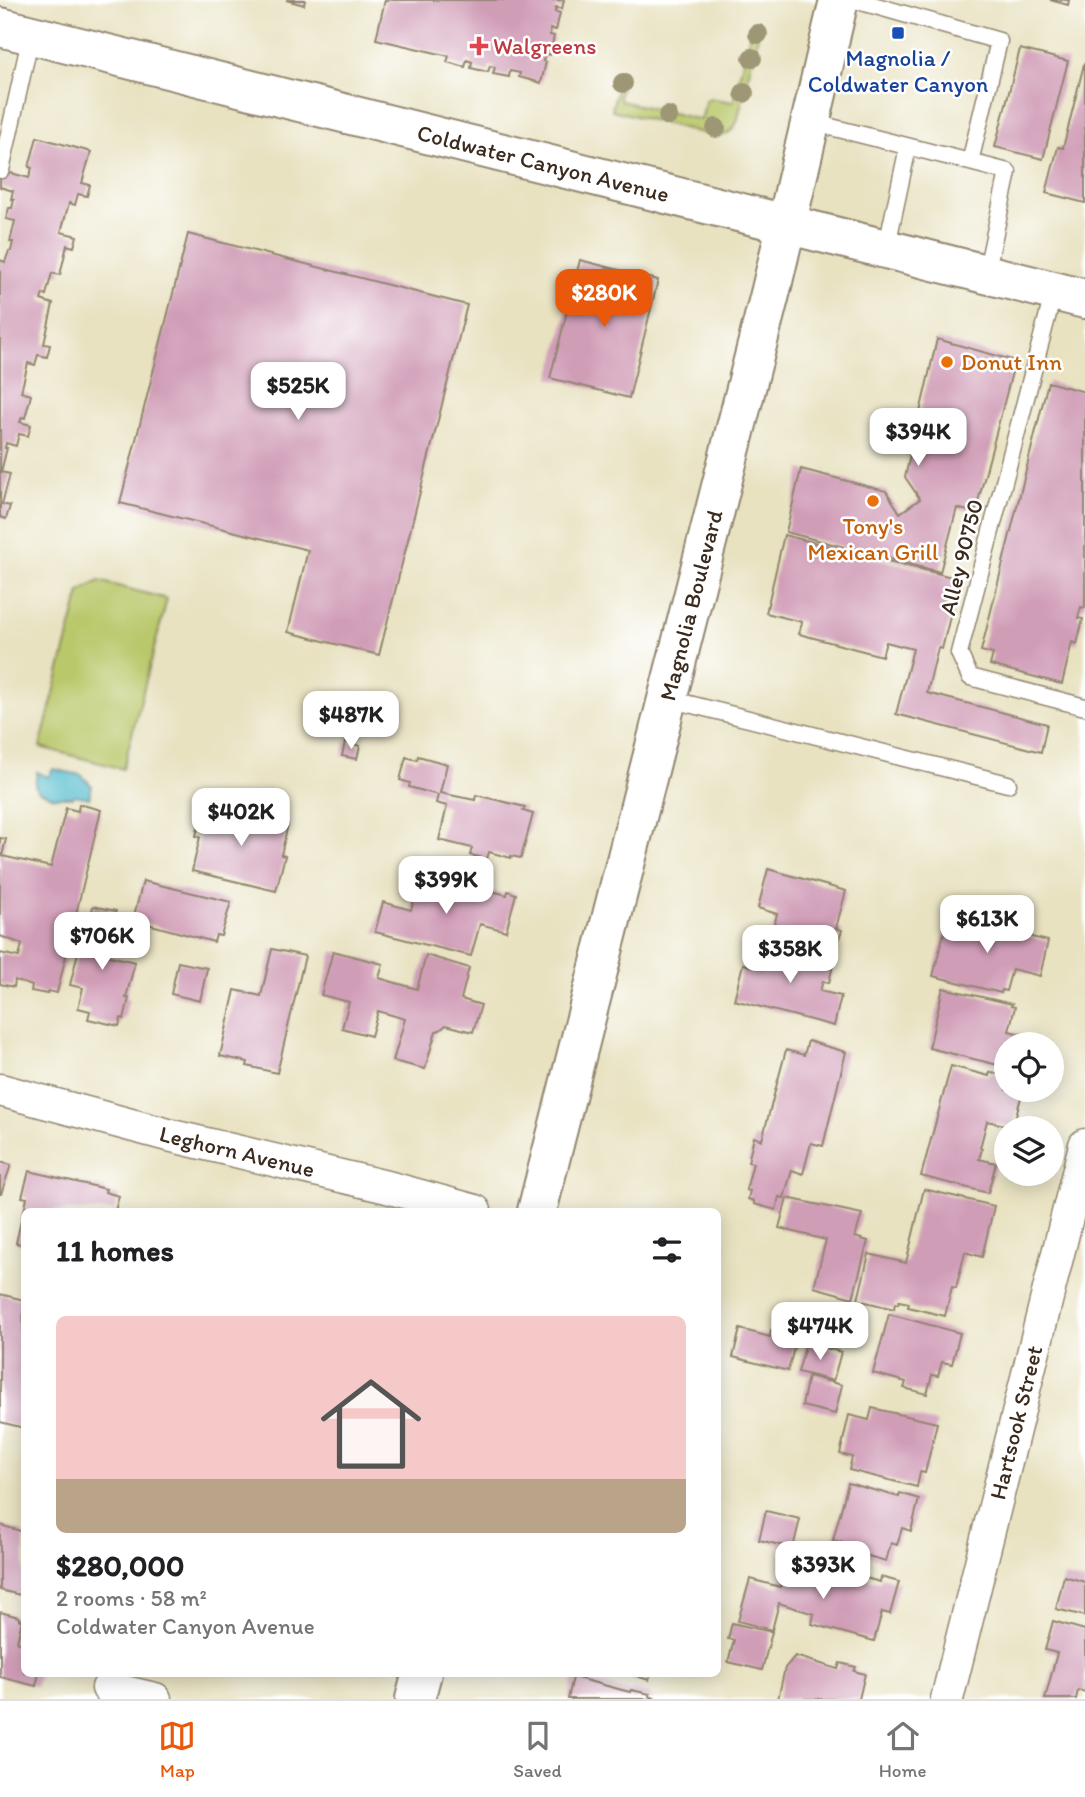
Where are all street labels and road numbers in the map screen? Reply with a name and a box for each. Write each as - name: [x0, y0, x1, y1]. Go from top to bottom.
- street label: Coldwater Canyon Avenue: [414, 118, 672, 208]
- street label: Alley 90750: [933, 496, 989, 618]
- street label: Magnolia Boulevard: [653, 507, 729, 704]
- street label: Leghorn Avenue: [157, 1119, 317, 1183]
- street label: Hartsook Street: [983, 1343, 1049, 1502]

